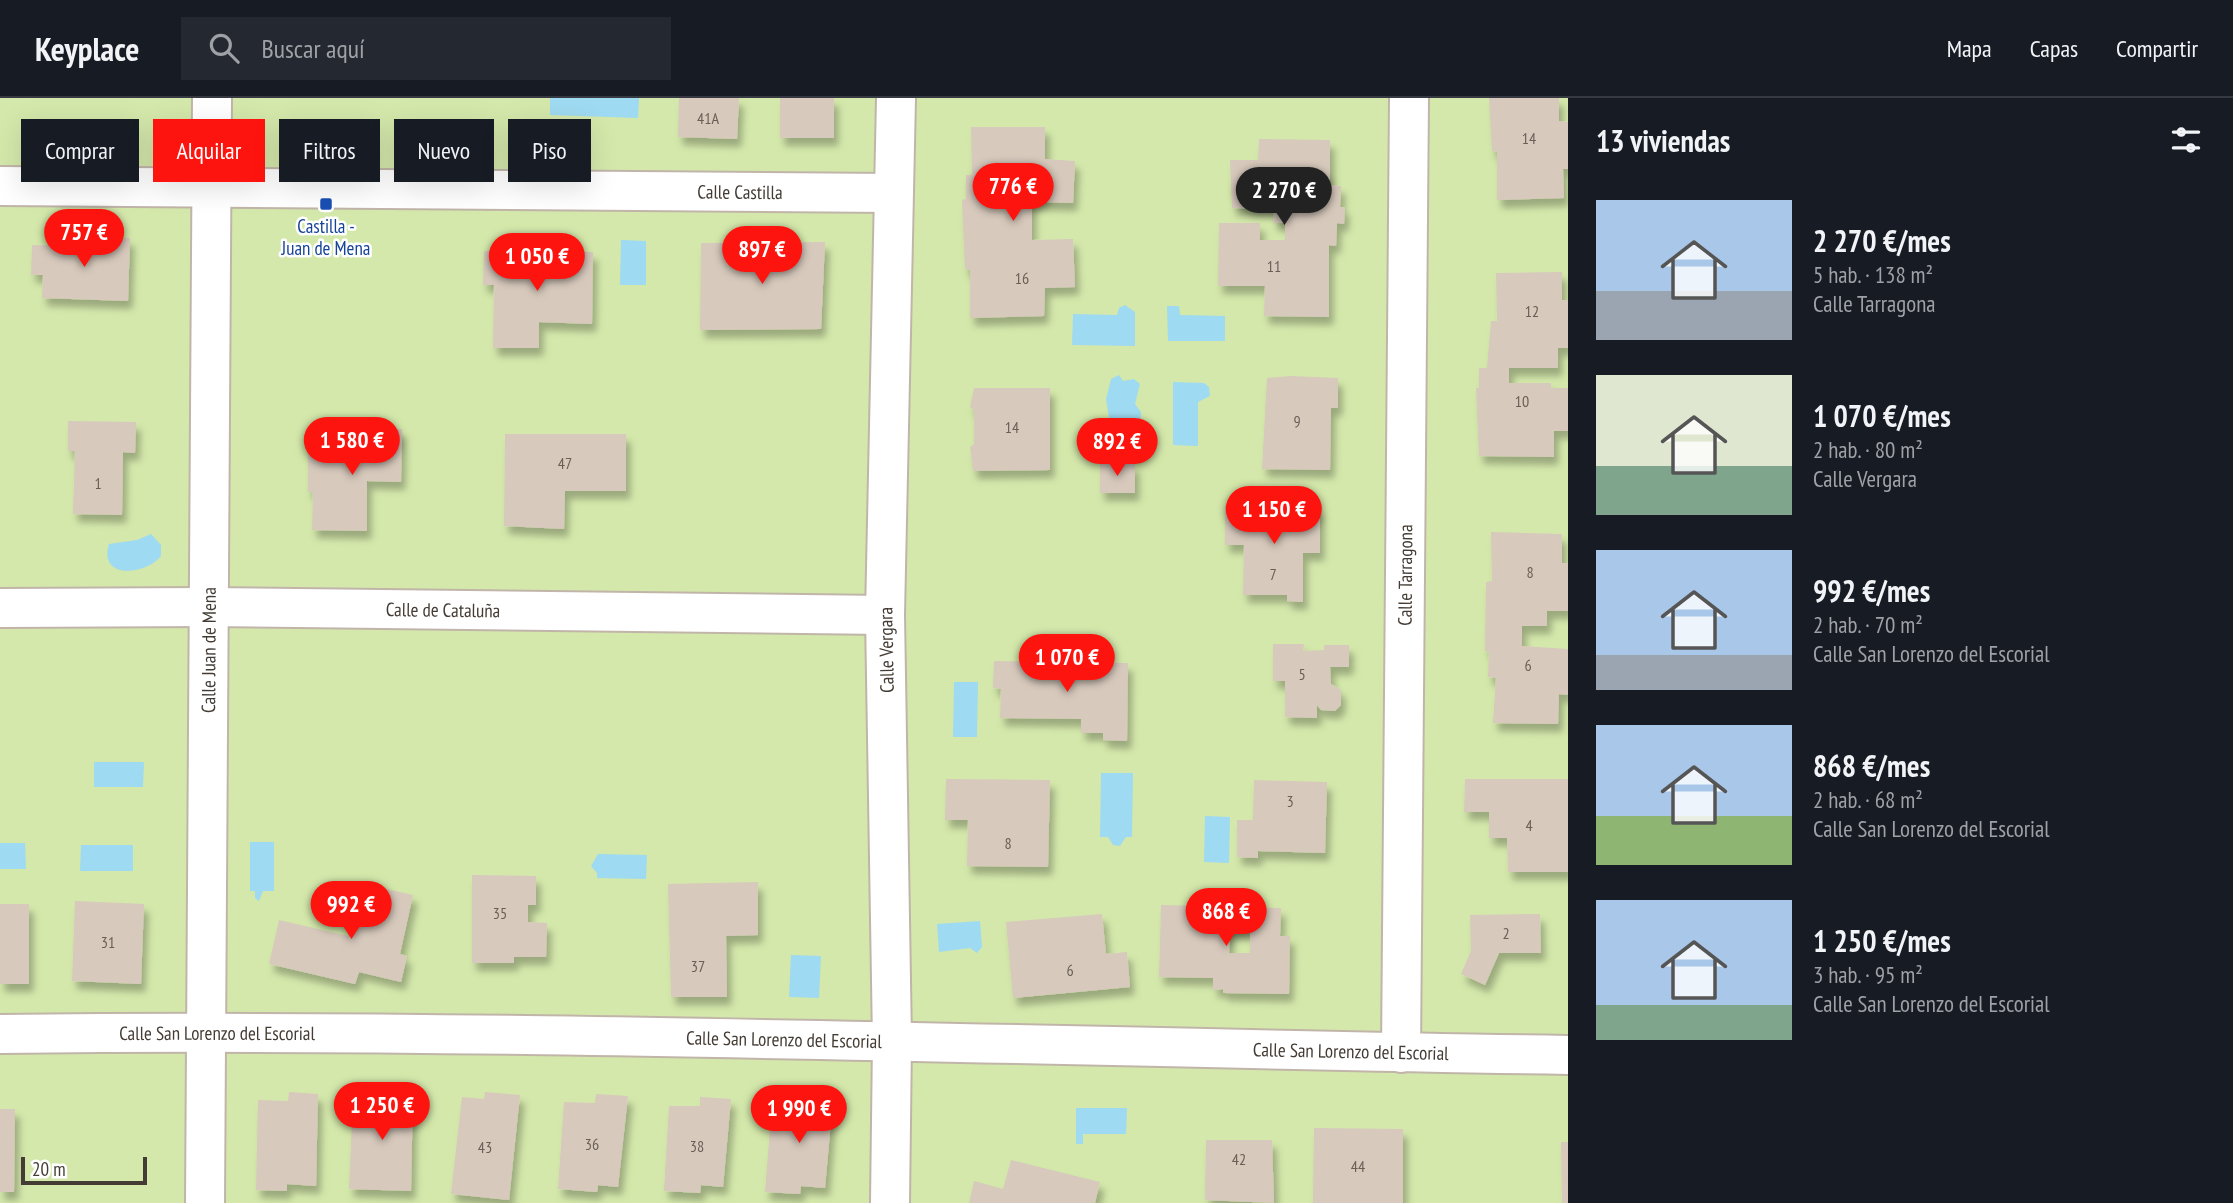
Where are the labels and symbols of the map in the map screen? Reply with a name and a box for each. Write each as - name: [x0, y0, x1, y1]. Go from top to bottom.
- house number: 41A: [697, 108, 719, 128]
- house number: 14: [1522, 128, 1536, 148]
- pin: 776 €: [964, 164, 1062, 223]
- pin: 2 270 €: [1219, 167, 1349, 227]
- street label: Calle Castilla: [697, 179, 783, 204]
- marker: Castilla - Juan de Mena: [318, 196, 334, 212]
- pin: 757 €: [35, 209, 133, 269]
- place label: Castilla - Juan de Mena: [281, 214, 370, 260]
- pin: 897 €: [713, 226, 811, 286]
- pin: 1 050 €: [472, 234, 602, 293]
- house number: 11: [1267, 256, 1281, 276]
- house number: 16: [1015, 268, 1029, 288]
- house number: 12: [1525, 301, 1539, 321]
- house number: 10: [1515, 391, 1529, 411]
- house number: 9: [1293, 411, 1301, 431]
- house number: 14: [1005, 417, 1019, 437]
- pin: 1 580 €: [287, 418, 417, 477]
- pin: 892 €: [1068, 418, 1166, 478]
- house number: 47: [558, 453, 572, 473]
- house number: 1: [94, 473, 102, 493]
- pin: 1 150 €: [1209, 486, 1339, 546]
- street label: Calle Tarragona: [1393, 524, 1417, 626]
- house number: 8: [1526, 562, 1534, 582]
- house number: 7: [1269, 564, 1277, 584]
- street label: Calle Juan de Mena: [196, 587, 221, 713]
- street label: Calle de Cataluña: [386, 597, 500, 622]
- street label: Calle Vergara: [873, 607, 899, 693]
- pin: 1 070 €: [1002, 634, 1132, 694]
- house number: 6: [1524, 655, 1532, 675]
- house number: 5: [1298, 664, 1306, 684]
- house number: 3: [1286, 791, 1294, 811]
- house number: 4: [1525, 815, 1533, 835]
- house number: 8: [1004, 833, 1012, 853]
- pin: 992 €: [302, 882, 400, 941]
- pin: 868 €: [1177, 888, 1275, 948]
- house number: 35: [493, 903, 507, 923]
- house number: 2: [1502, 923, 1510, 943]
- house number: 31: [101, 932, 115, 952]
- house number: 37: [691, 956, 705, 976]
- house number: 6: [1066, 960, 1074, 980]
- street label: Calle San Lorenzo del Escorial: [119, 1021, 316, 1045]
- street label: Calle San Lorenzo del Escorial: [686, 1025, 883, 1053]
- street label: Calle San Lorenzo del Escorial: [1253, 1037, 1449, 1065]
- pin: 1 250 €: [317, 1082, 447, 1142]
- pin: 1 990 €: [734, 1086, 864, 1145]
- house number: 36: [585, 1134, 599, 1154]
- house number: 38: [690, 1136, 704, 1156]
- house number: 43: [478, 1137, 492, 1157]
- house number: 42: [1232, 1149, 1246, 1169]
- scale bar: [21, 1154, 147, 1186]
- house number: 44: [1351, 1156, 1365, 1176]

